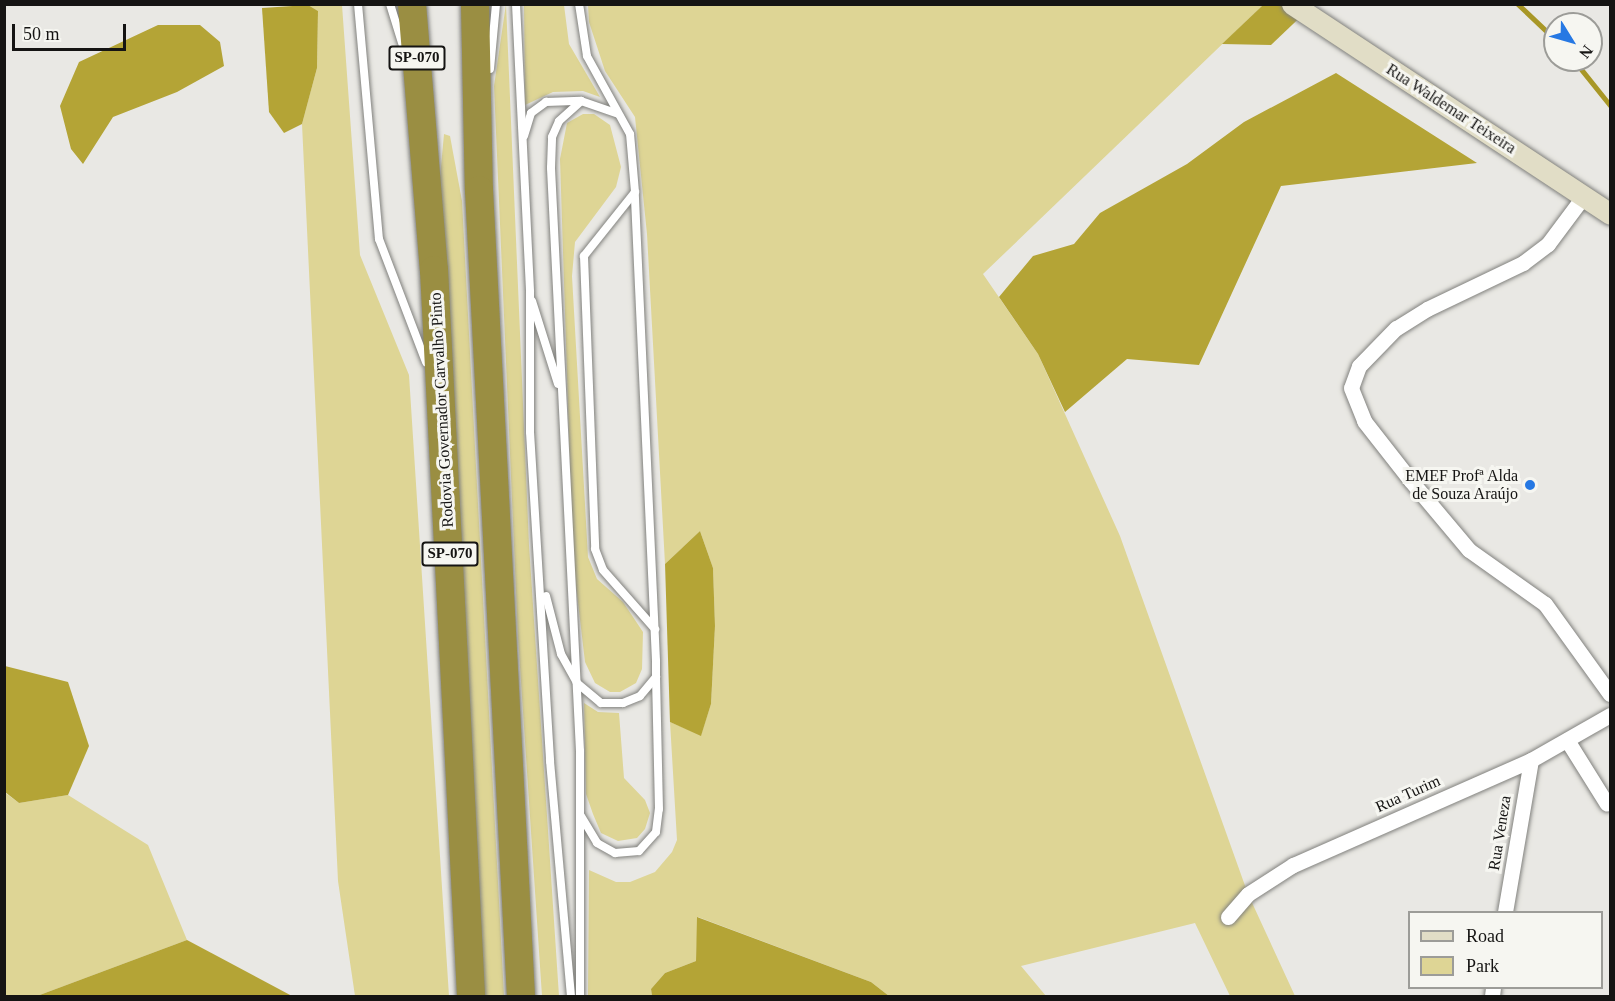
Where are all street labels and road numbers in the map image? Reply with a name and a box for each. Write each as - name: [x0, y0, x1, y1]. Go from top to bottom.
- road number: SP-070: [388, 46, 446, 70]
- street label: Rua Waldemar Teixeira: [1382, 60, 1520, 158]
- street label: Rodovia Governador Carvalho Pinto: [426, 292, 458, 528]
- road number: SP-070: [422, 542, 478, 566]
- street label: Rua Turim: [1372, 771, 1444, 817]
- street label: Rua Veneza: [1485, 794, 1515, 872]

